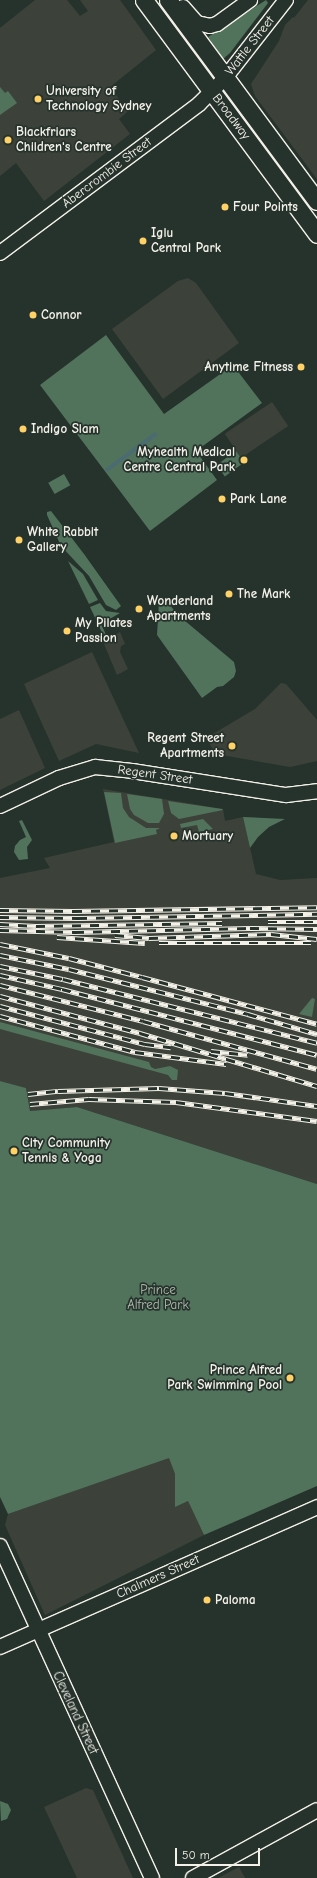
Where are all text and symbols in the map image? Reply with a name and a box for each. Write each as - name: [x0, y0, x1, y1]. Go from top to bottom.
- street label: Wattle Street: [222, 13, 278, 79]
- place label: University of Technology Sydney: [46, 84, 151, 115]
- street label: Broadway: [209, 91, 253, 143]
- marker: University of Technology Sydney: [33, 94, 43, 104]
- place label: Blackfriars Children's Centre: [16, 125, 112, 156]
- street label: Abercrombie Street: [59, 134, 155, 212]
- marker: Blackfriars Children's Centre: [3, 135, 13, 145]
- place label: Four Points: [233, 199, 298, 215]
- marker: Four Points: [220, 202, 230, 212]
- place label: Iglu Central Park: [151, 226, 221, 257]
- marker: Iglu Central Park: [138, 236, 148, 246]
- place label: Connor: [41, 307, 82, 323]
- marker: Connor: [28, 310, 38, 320]
- place label: Anytime Fitness: [205, 359, 293, 375]
- marker: Anytime Fitness: [296, 362, 306, 372]
- place label: Indigo Slam: [31, 421, 99, 437]
- marker: Indigo Slam: [18, 424, 28, 434]
- place label: Myhealth Medical Centre Central Park: [124, 445, 235, 476]
- marker: Myhealth Medical Centre Central Park: [238, 454, 250, 466]
- place label: Park Lane: [230, 491, 287, 507]
- marker: Park Lane: [217, 494, 227, 504]
- place label: White Rabbit Gallery: [27, 525, 98, 556]
- marker: White Rabbit Gallery: [14, 535, 24, 545]
- place label: The Mark: [237, 586, 290, 602]
- marker: The Mark: [224, 589, 234, 599]
- place label: Wonderland Apartments: [147, 594, 213, 625]
- marker: Wonderland Apartments: [134, 604, 144, 614]
- place label: My Pilates Passion: [75, 616, 132, 647]
- marker: My Pilates Passion: [62, 626, 72, 636]
- place label: Regent Street Apartments: [147, 731, 224, 762]
- marker: Regent Street Apartments: [227, 741, 237, 751]
- street label: Regent Street: [117, 762, 193, 788]
- place label: Mortuary: [182, 828, 233, 844]
- marker: Mortuary: [169, 831, 179, 841]
- place label: City Community Tennis & Yoga: [22, 1136, 110, 1167]
- marker: City Community Tennis & Yoga: [9, 1146, 19, 1156]
- park label: Prince Alfred Park: [127, 1283, 189, 1314]
- place label: Prince Alfred Park Swimming Pool: [167, 1363, 282, 1394]
- marker: Prince Alfred Park Swimming Pool: [285, 1373, 295, 1383]
- street label: Chalmers Street: [114, 1552, 202, 1602]
- place label: Paloma: [215, 1592, 256, 1608]
- marker: Paloma: [202, 1595, 212, 1605]
- street label: Cleveland Street: [49, 1669, 101, 1757]
- scale bar: [177, 1840, 262, 1866]
- text: 50 m: [182, 1848, 210, 1862]

